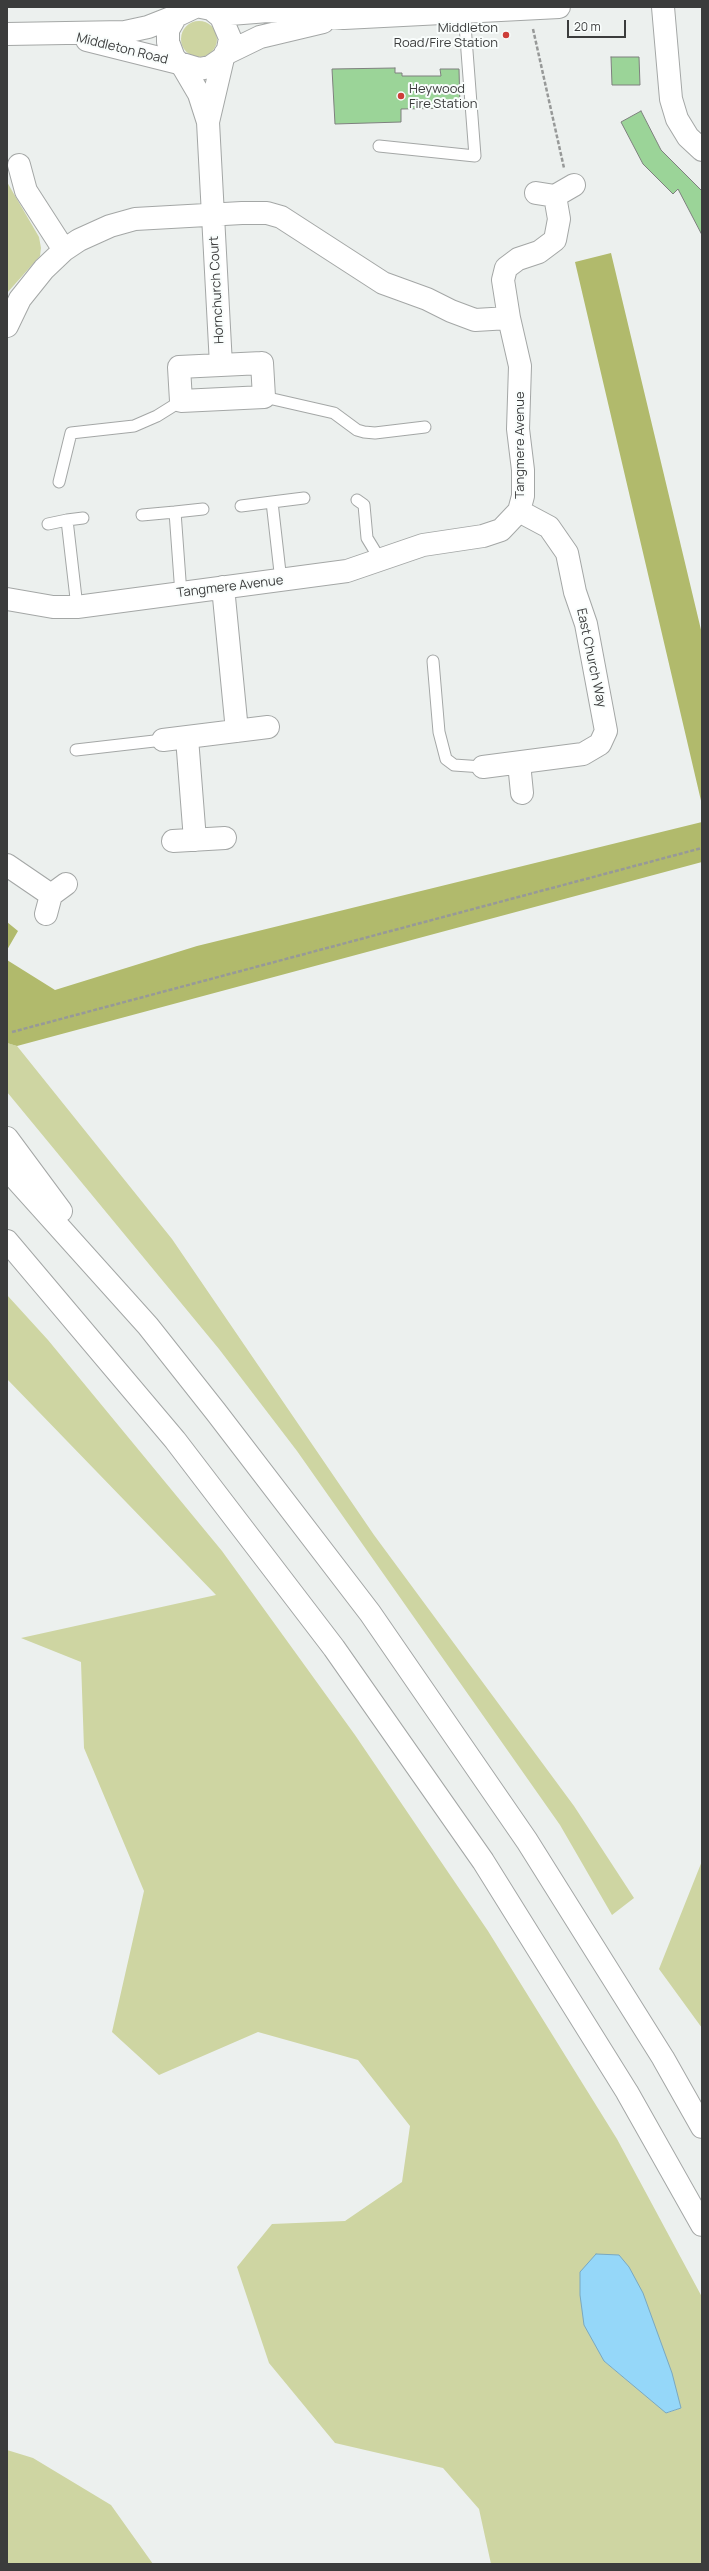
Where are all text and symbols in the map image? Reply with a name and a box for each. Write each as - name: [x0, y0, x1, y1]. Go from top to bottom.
- scale bar: [569, 12, 628, 38]
- text: 20 m: [574, 18, 601, 35]
- place label: Middleton Road/Fire Station: [394, 20, 498, 51]
- street label: Middleton Road: [75, 30, 169, 68]
- marker: Middleton Road/Fire Station: [501, 30, 511, 40]
- place label: Heywood Fire Station: [409, 81, 477, 112]
- marker: Heywood Fire Station: [396, 91, 406, 101]
- street label: Hornchurch Court: [206, 236, 228, 344]
- street label: Tangmere Avenue: [512, 391, 528, 499]
- street label: Tangmere Avenue: [176, 573, 284, 601]
- street label: East Church Way: [573, 607, 609, 709]

